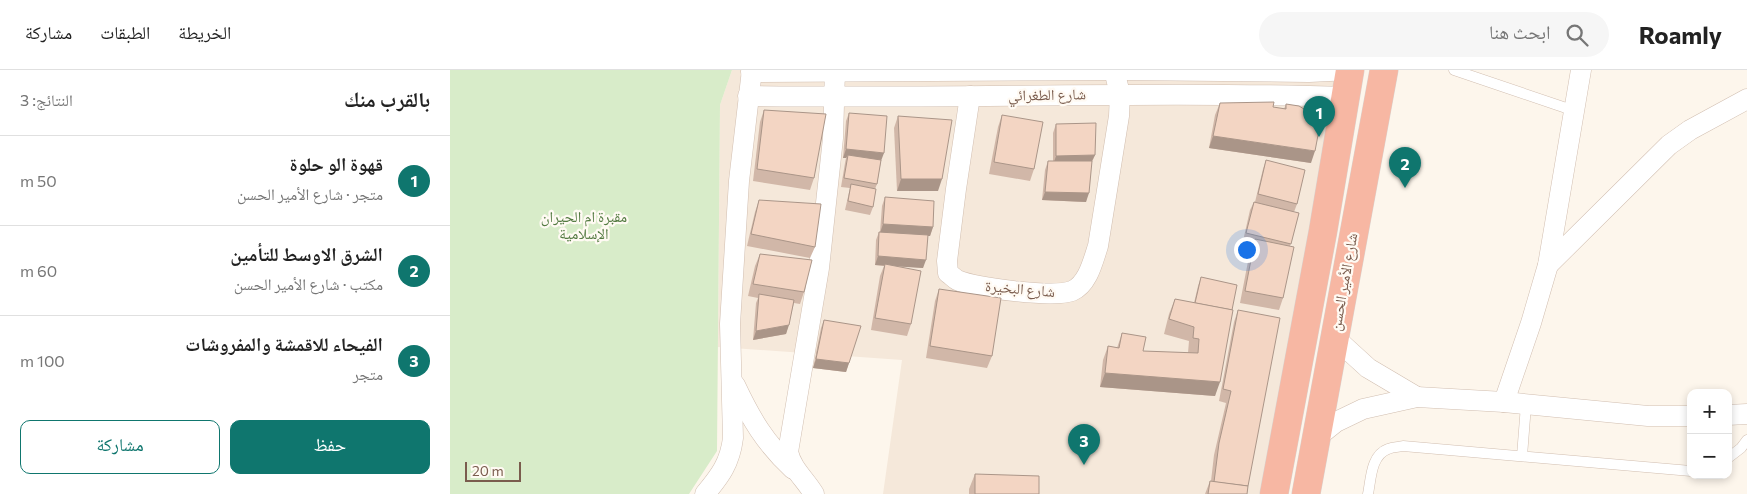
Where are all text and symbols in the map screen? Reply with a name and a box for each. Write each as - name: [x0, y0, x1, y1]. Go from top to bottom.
- search box: [1259, 12, 1609, 57]
- text: ابحث هنا: [1489, 20, 1551, 43]
- text: Roamly: [1639, 20, 1722, 49]
- text: مشاركة: [25, 21, 72, 43]
- text: الطبقات: [100, 21, 150, 43]
- text: الخريطة: [178, 21, 231, 43]
- icon: search: [1563, 21, 1591, 49]
- street label: شارع الطغرائي: [1008, 84, 1086, 107]
- text: بالقرب منك: [344, 86, 430, 111]
- text: النتائج: 3: [20, 90, 73, 109]
- pin: 1: [1303, 96, 1335, 137]
- pin: 2: [1389, 147, 1421, 188]
- text: قهوة الو حلوة: [290, 152, 383, 175]
- text: 50 m: [20, 171, 57, 190]
- text: 1: [410, 171, 418, 190]
- text: متجر · شارع الأمير الحسن: [237, 184, 383, 203]
- park label: مقبرة ام الحيران الإسلامية: [541, 207, 627, 243]
- street label: شارع الأمير الحسن: [1326, 231, 1362, 333]
- your location: [1234, 237, 1260, 263]
- text: الشرق الاوسط للتأمين: [230, 242, 383, 265]
- text: 60 m: [20, 261, 57, 280]
- text: 2: [409, 261, 419, 280]
- text: مكتب · شارع الأمير الحسن: [234, 274, 383, 293]
- street label: شارع البخيرة: [984, 276, 1056, 302]
- text: الفيحاء للاقمشة والمفروشات: [185, 332, 383, 355]
- text: 100 m: [20, 351, 65, 370]
- text: 3: [409, 351, 419, 370]
- text: متجر: [353, 364, 383, 383]
- map controls: [1687, 389, 1732, 479]
- button: +: [1687, 389, 1732, 434]
- button: مشاركة: [20, 420, 220, 474]
- button: حفظ: [230, 420, 430, 474]
- pin: 3: [1068, 424, 1100, 465]
- button: −: [1687, 434, 1732, 479]
- scale bar: [465, 459, 521, 482]
- text: 20 m: [472, 462, 504, 479]

